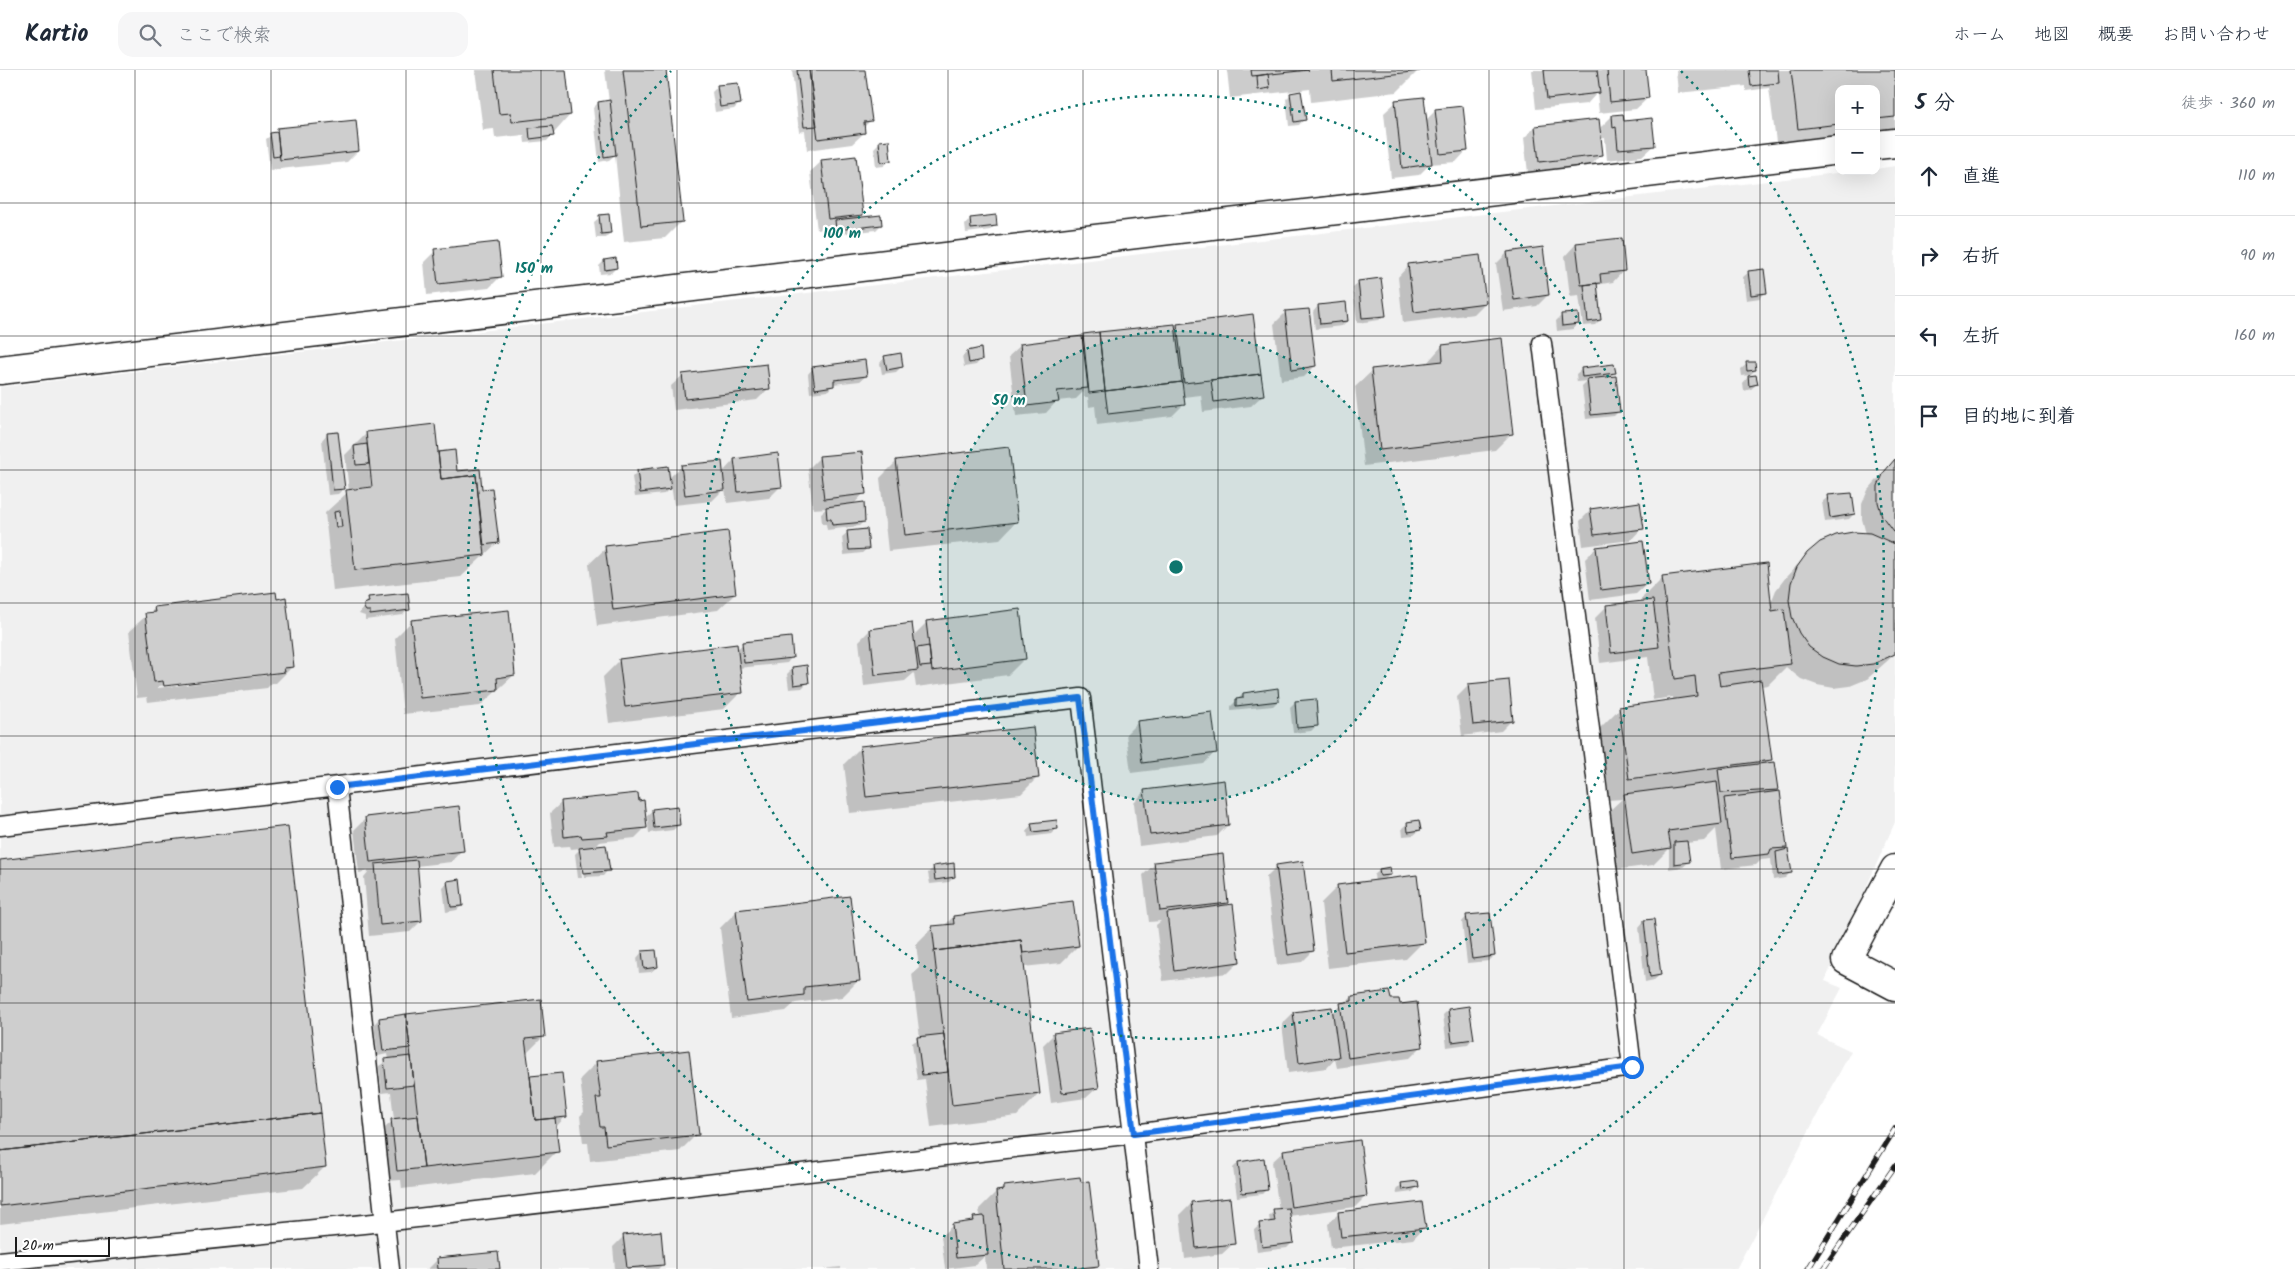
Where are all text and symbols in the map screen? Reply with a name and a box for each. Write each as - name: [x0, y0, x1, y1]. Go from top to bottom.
- search box: [118, 12, 468, 57]
- text: Kartio: [25, 15, 88, 54]
- icon: search: [136, 21, 164, 49]
- text: ここで検索: [176, 21, 271, 51]
- text: ホーム: [1953, 21, 2006, 50]
- text: 地図: [2034, 21, 2070, 50]
- text: 概要: [2098, 21, 2134, 50]
- text: お問い合わせ: [2162, 21, 2270, 50]
- map controls: [1835, 85, 1880, 175]
- button: +: [1835, 85, 1880, 130]
- text: 5 分: [1915, 87, 1955, 120]
- text: 徒歩 · 360 m: [2181, 91, 2275, 116]
- button: −: [1835, 130, 1880, 175]
- icon: ahead: [1915, 162, 1943, 190]
- text: 直進: [1962, 162, 2000, 192]
- text: 110 m: [2238, 163, 2275, 188]
- text: 100 m: [823, 222, 861, 246]
- icon: right: [1915, 242, 1943, 270]
- text: 右折: [1962, 242, 2000, 272]
- text: 90 m: [2240, 243, 2275, 268]
- text: 150 m: [515, 257, 553, 281]
- icon: left: [1915, 322, 1943, 350]
- text: 左折: [1962, 322, 2000, 352]
- text: 160 m: [2234, 323, 2275, 348]
- text: 50 m: [991, 389, 1026, 413]
- icon: arrive: [1915, 402, 1943, 430]
- text: 目的地に到着: [1962, 402, 2076, 432]
- centre of rings: [1167, 558, 1185, 576]
- route end: [326, 776, 349, 799]
- route start: [1621, 1056, 1644, 1079]
- scale bar: [15, 1234, 110, 1257]
- text: 20 m: [22, 1235, 54, 1257]

